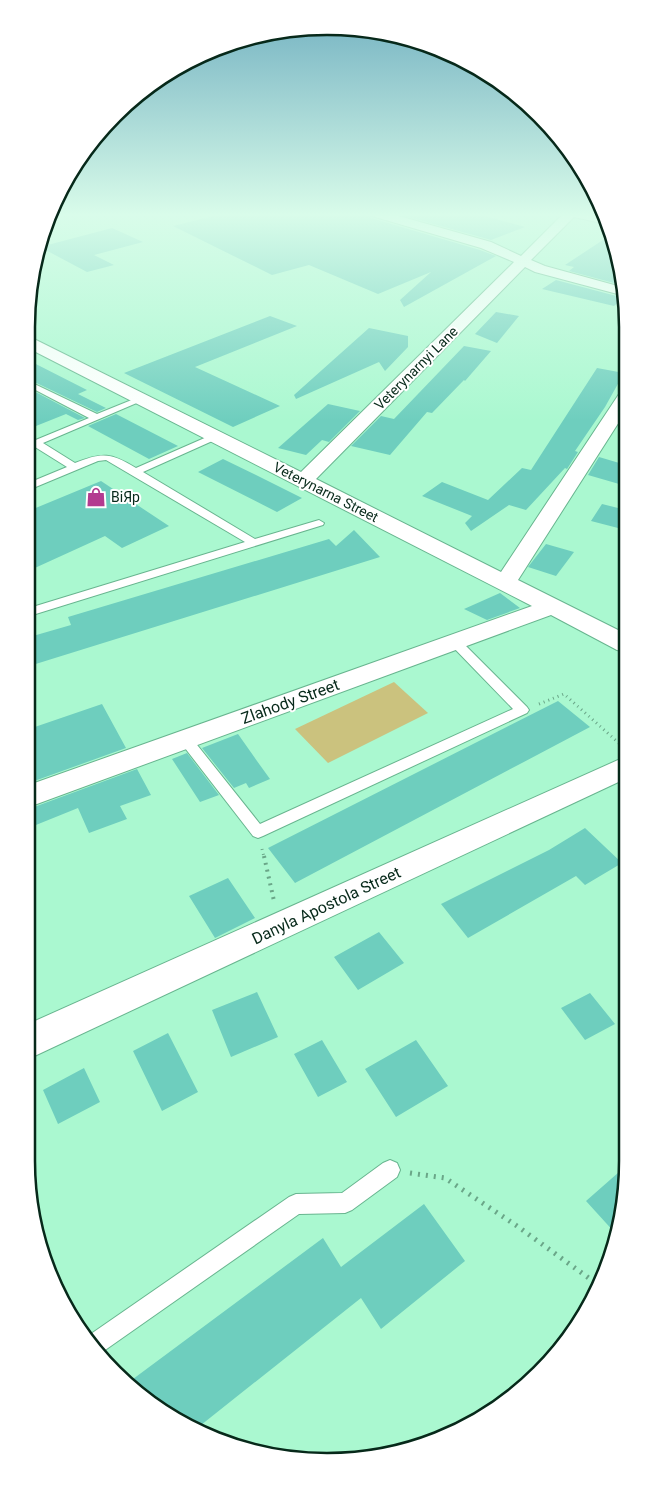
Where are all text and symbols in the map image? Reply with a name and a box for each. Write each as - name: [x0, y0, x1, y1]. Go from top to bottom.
- street label: Veterynarnyi Lane: [371, 323, 461, 413]
- street label: Veterynarna Street: [271, 459, 381, 526]
- shop icon: ВіЯр: [85, 486, 107, 508]
- place label: ВіЯр: [111, 489, 140, 505]
- street label: Zlahody Street: [239, 675, 342, 728]
- street label: Danyla Apostola Street: [249, 863, 404, 948]

